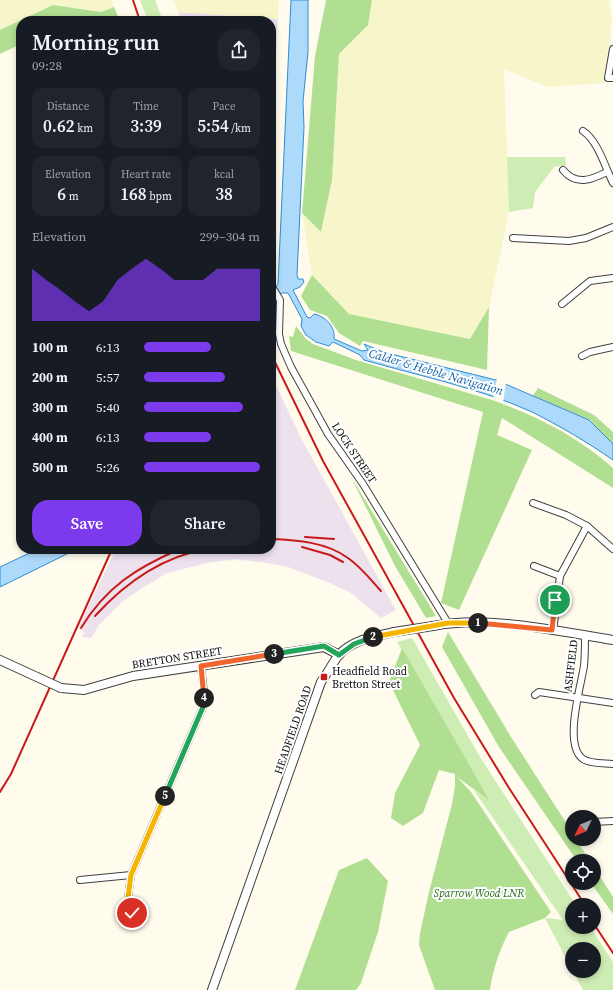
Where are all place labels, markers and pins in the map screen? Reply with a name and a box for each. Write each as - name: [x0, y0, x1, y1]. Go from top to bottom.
- pin: [538, 583, 572, 617]
- pin: 1: [468, 613, 488, 633]
- pin: 2: [363, 627, 383, 647]
- pin: 3: [264, 644, 284, 664]
- place label: Headfield Road Bretton Street: [332, 664, 408, 692]
- marker: Headfield Road Bretton Street: [319, 672, 329, 682]
- pin: 4: [194, 688, 214, 708]
- pin: 5: [155, 786, 175, 806]
- pin: [115, 896, 149, 930]

